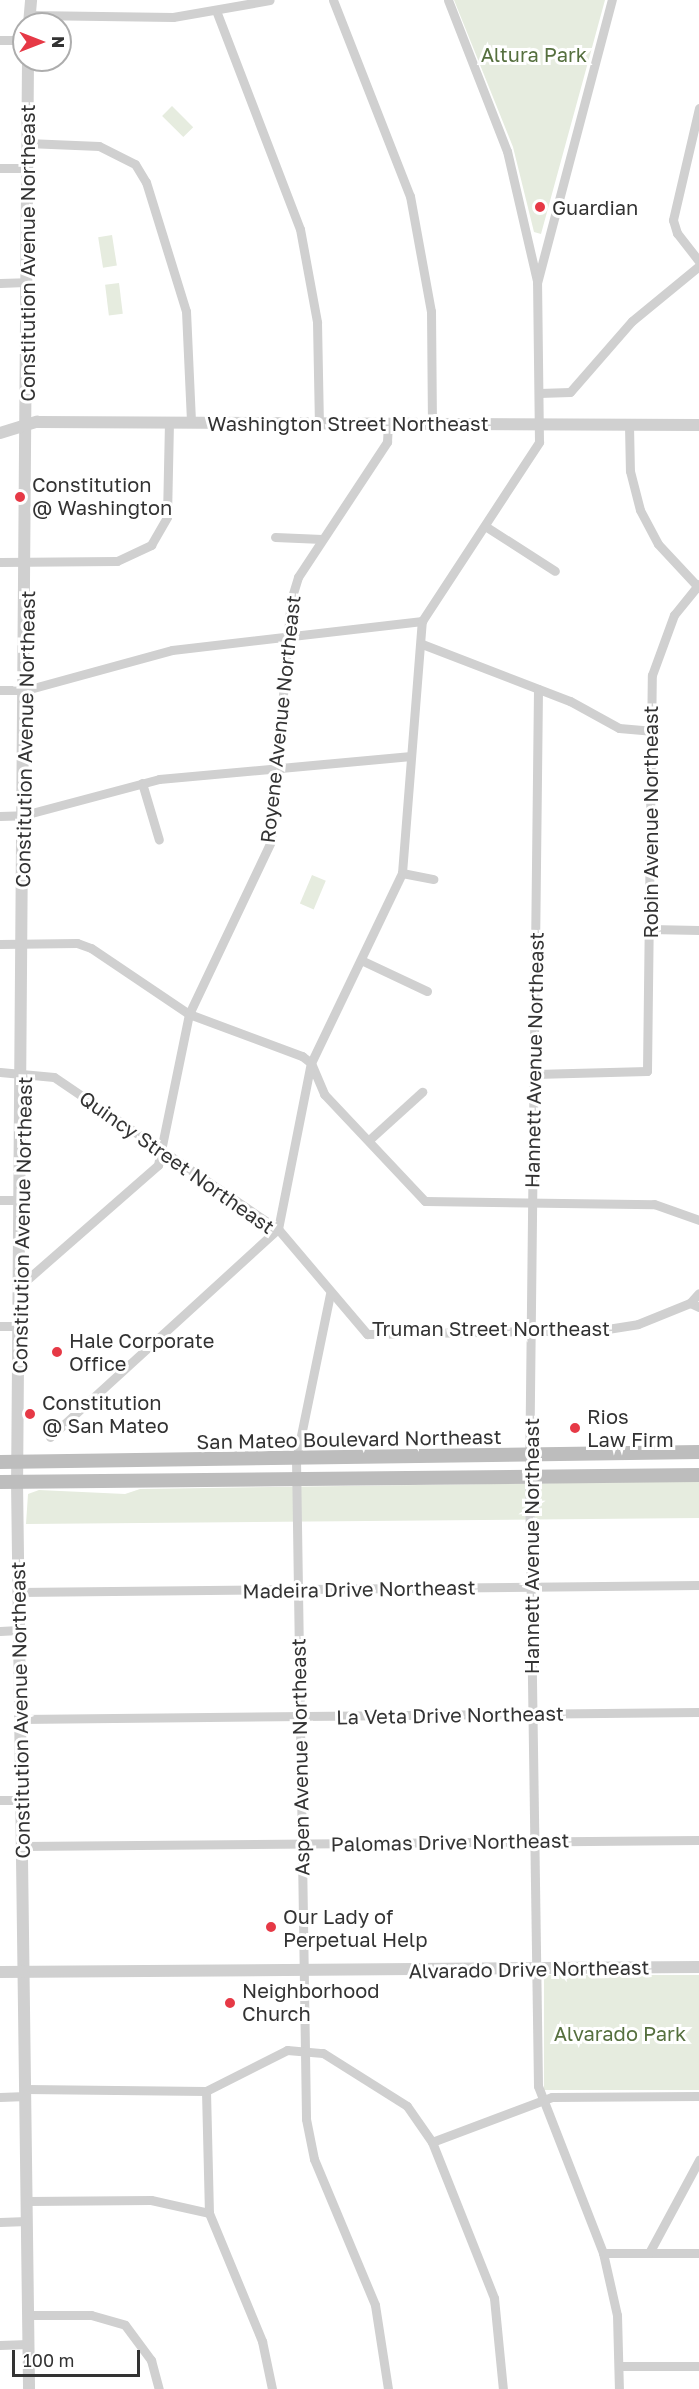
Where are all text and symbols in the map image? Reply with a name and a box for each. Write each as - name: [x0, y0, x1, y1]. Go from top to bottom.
- north arrow: [12, 12, 72, 72]
- text: N: [48, 36, 68, 48]
- park label: Altura Park: [481, 42, 587, 66]
- street label: Constitution Avenue Northeast: [15, 104, 39, 402]
- place label: Guardian: [552, 195, 638, 219]
- marker: Guardian: [533, 200, 547, 214]
- street label: Washington Street Northeast: [207, 411, 489, 435]
- place label: Constitution @ Washington: [32, 473, 172, 520]
- marker: Constitution @ Washington: [13, 490, 27, 504]
- street label: Constitution Avenue Northeast: [10, 590, 40, 888]
- street label: Royene Avenue Northeast: [255, 594, 305, 844]
- street label: Robin Avenue Northeast: [638, 705, 662, 939]
- street label: Hannett Avenue Northeast: [520, 932, 548, 1188]
- street label: Constitution Avenue Northeast: [7, 1076, 37, 1374]
- street label: Quincy Street Northeast: [75, 1085, 279, 1239]
- street label: Truman Street Northeast: [372, 1316, 610, 1340]
- place label: Hale Corporate Office: [69, 1328, 214, 1375]
- marker: Hale Corporate Office: [50, 1345, 64, 1359]
- place label: Constitution @ San Mateo: [42, 1390, 169, 1437]
- place label: Rios Law Firm: [587, 1404, 674, 1451]
- marker: Constitution @ San Mateo: [23, 1407, 37, 1421]
- street label: Hannett Avenue Northeast: [519, 1418, 543, 1674]
- marker: Rios Law Firm: [568, 1421, 582, 1435]
- street label: San Mateo Boulevard Northeast: [196, 1424, 502, 1454]
- street label: Constitution Avenue Northeast: [5, 1561, 35, 1859]
- street label: Madeira Drive Northeast: [242, 1575, 476, 1603]
- street label: Aspen Avenue Northeast: [286, 1638, 314, 1876]
- street label: La Veta Drive Northeast: [336, 1701, 564, 1729]
- street label: Palomas Drive Northeast: [330, 1828, 570, 1856]
- place label: Our Lady of Perpetual Help: [283, 1904, 427, 1951]
- marker: Our Lady of Perpetual Help: [264, 1920, 278, 1934]
- street label: Alvarado Drive Northeast: [408, 1955, 650, 1983]
- place label: Neighborhood Church: [242, 1979, 379, 2026]
- marker: Neighborhood Church: [223, 1996, 237, 2010]
- park label: Alvarado Park: [554, 2021, 686, 2045]
- scale bar: [15, 2338, 142, 2376]
- text: 100 m: [23, 2349, 74, 2371]

